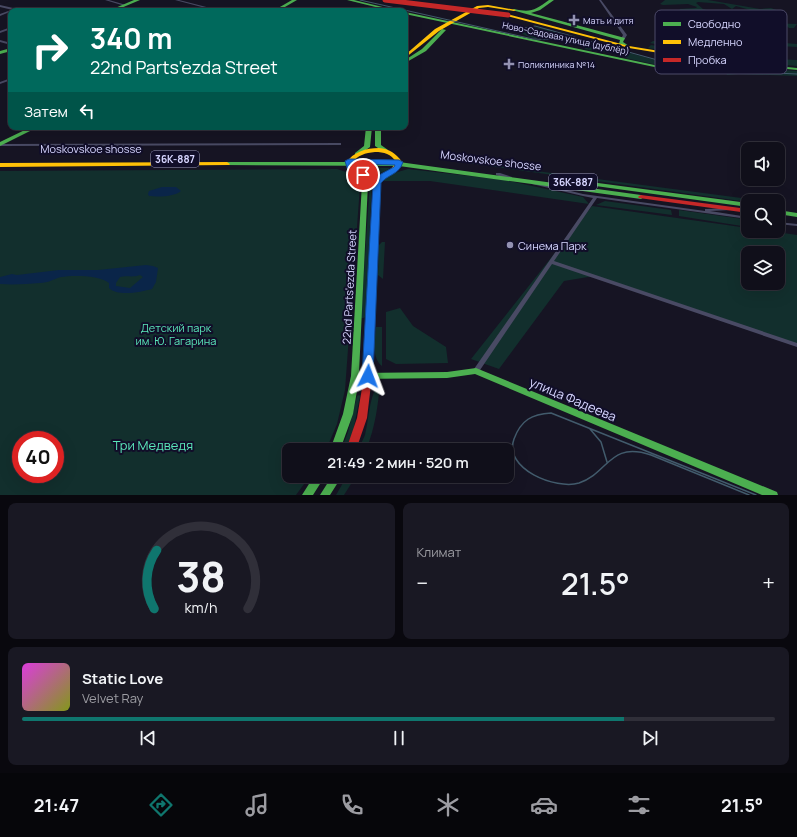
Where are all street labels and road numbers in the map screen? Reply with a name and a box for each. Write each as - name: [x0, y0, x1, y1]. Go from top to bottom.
- street label: Ново-Садовая улица (дублёр): [501, 18, 631, 58]
- street label: Moskovskoe shosse: [40, 141, 142, 156]
- street label: Moskovskoe shosse: [440, 146, 543, 174]
- road number: 36К-887: [151, 151, 199, 167]
- road number: 36К-887: [549, 174, 597, 190]
- street label: 22nd Parts'ezda Street: [339, 229, 359, 345]
- street label: улица Фадеева: [527, 373, 619, 425]

